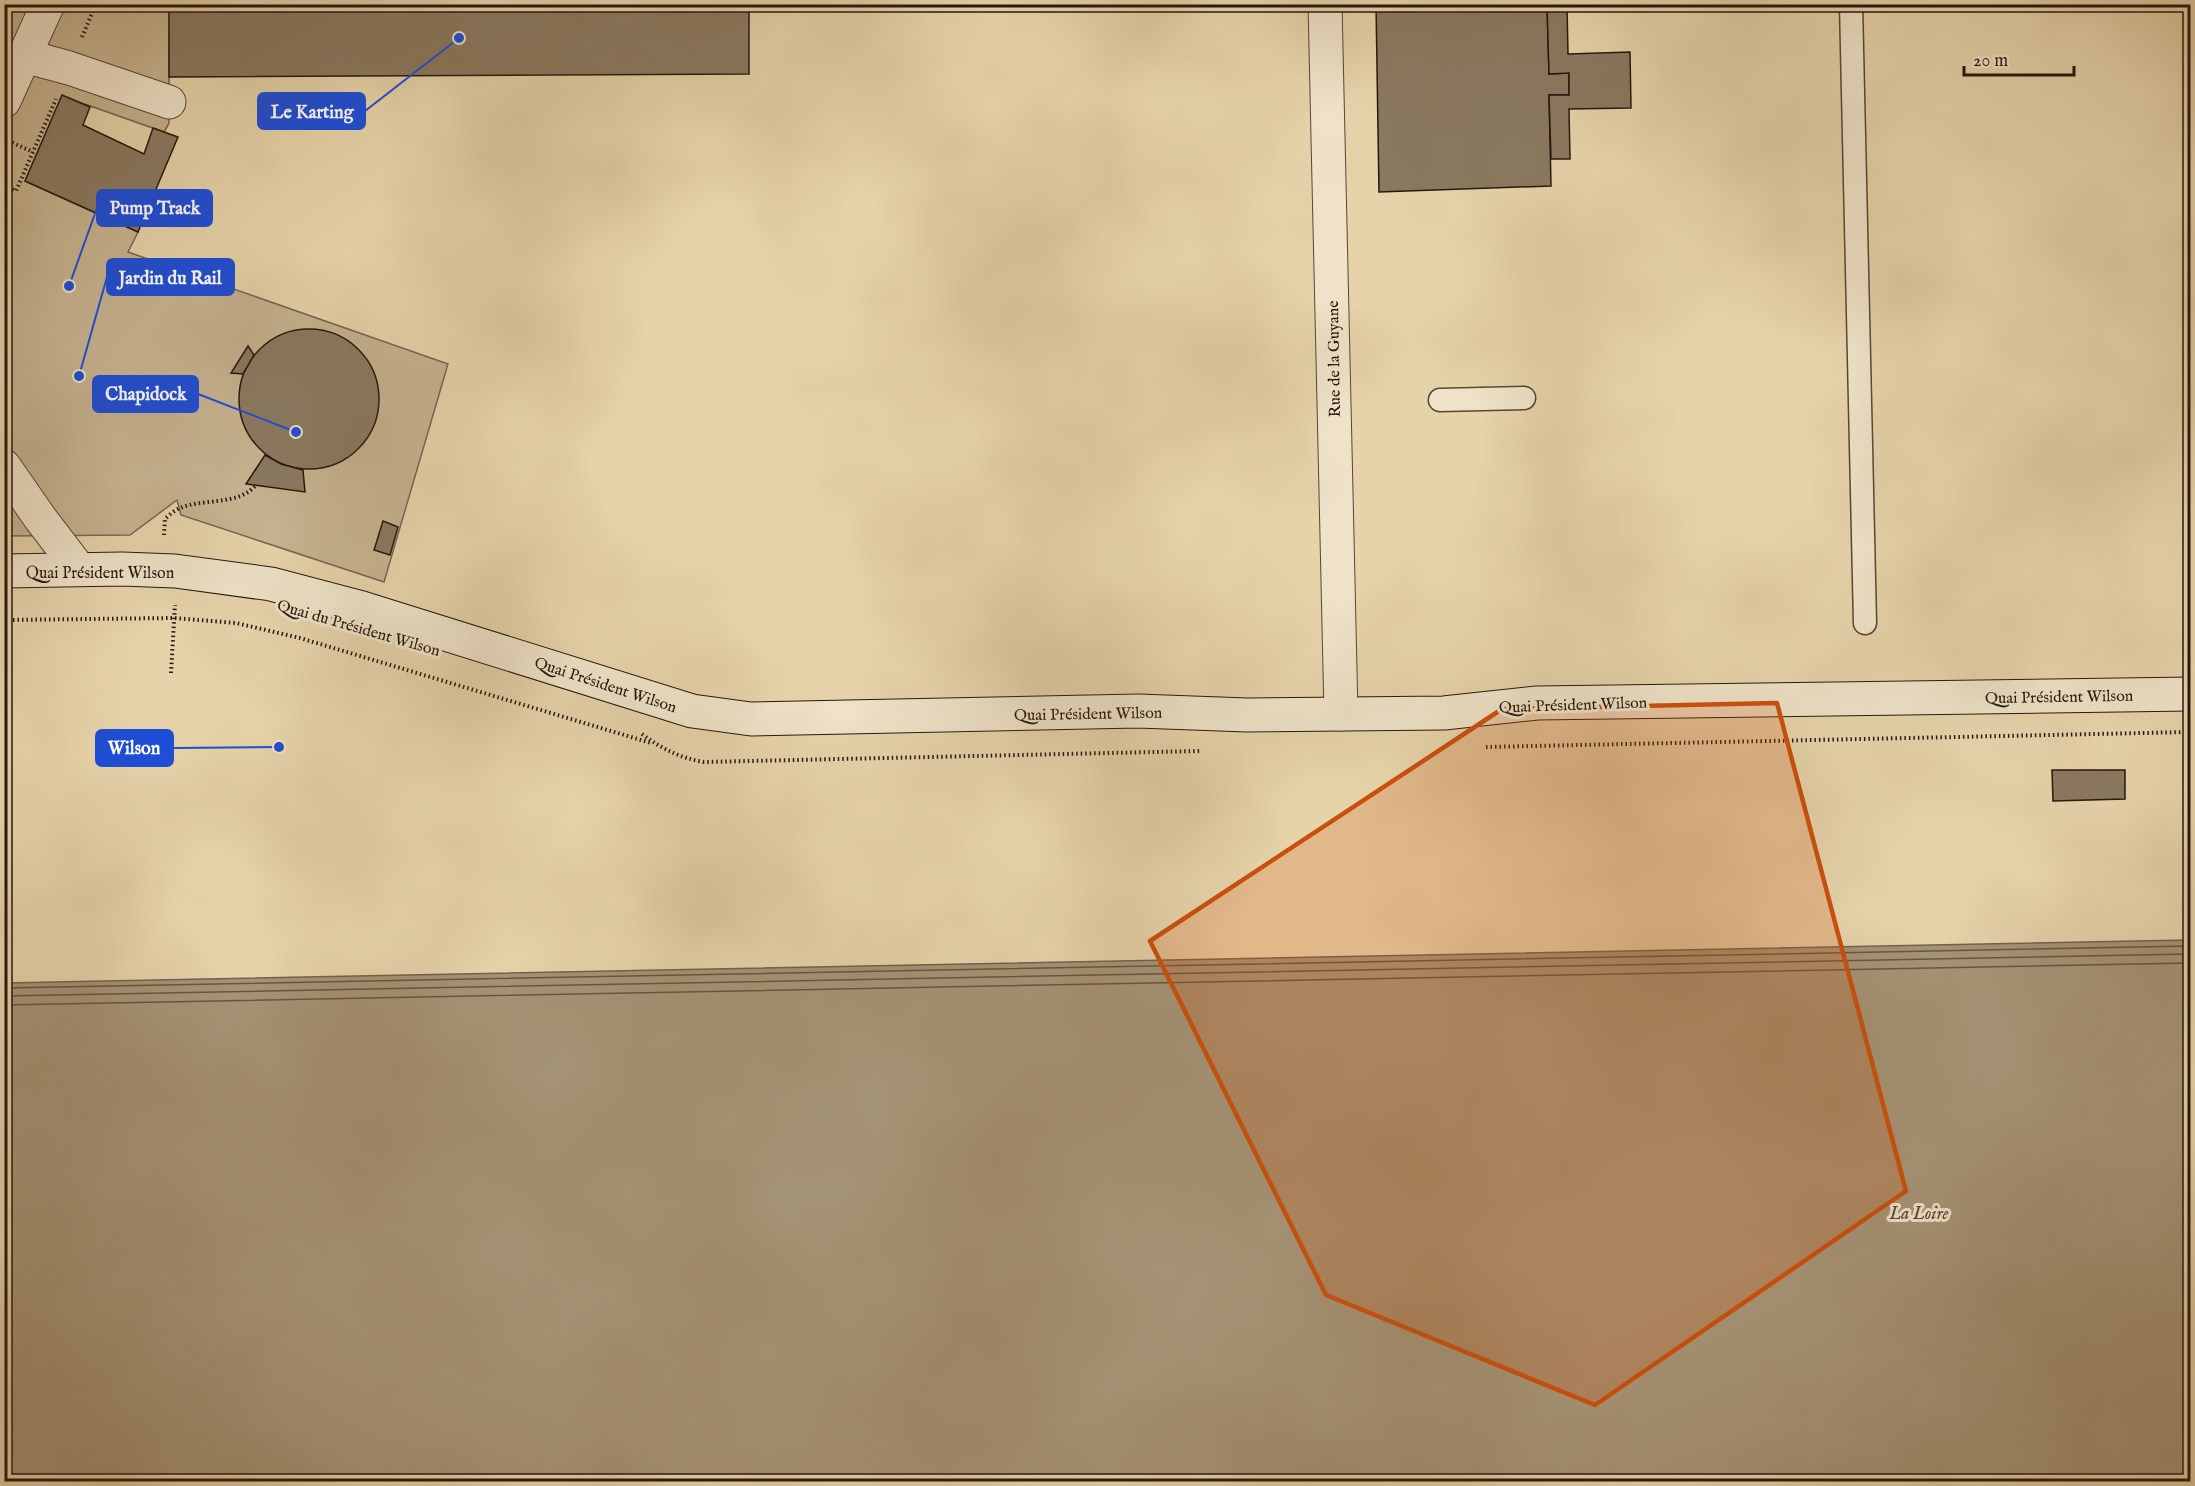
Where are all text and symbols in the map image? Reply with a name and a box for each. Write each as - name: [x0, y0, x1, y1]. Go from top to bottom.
- scale bar: [1964, 39, 2074, 77]
- text: 20 m: [1973, 50, 2008, 73]
- callout: Le Karting: [258, 93, 365, 129]
- text: Le Karting: [271, 102, 355, 125]
- callout: Pump Track: [97, 190, 212, 226]
- text: Pump Track: [110, 198, 202, 221]
- callout: Jardin du Rail: [107, 259, 234, 295]
- text: Jardin du Rail: [116, 268, 223, 291]
- street label: Rue de la Guyane: [1324, 300, 1346, 418]
- callout: Chapidock: [93, 376, 198, 412]
- text: Chapidock: [105, 384, 188, 407]
- street label: Quai Président Wilson: [26, 564, 175, 584]
- street label: Quai du Président Wilson: [275, 596, 443, 662]
- street label: Quai Président Wilson: [532, 653, 679, 718]
- street label: Quai Président Wilson: [1985, 687, 2134, 709]
- street label: Quai Président Wilson: [1499, 693, 1648, 719]
- street label: Quai Président Wilson: [1014, 704, 1163, 726]
- callout: Wilson: [96, 730, 173, 766]
- text: Wilson: [107, 738, 161, 761]
- water label: La Loire: [1888, 1203, 1949, 1226]

